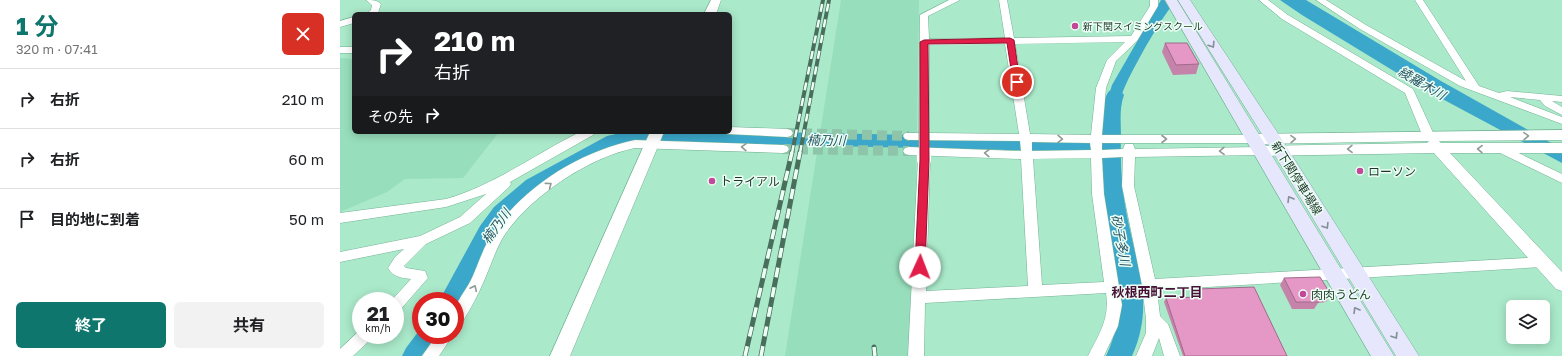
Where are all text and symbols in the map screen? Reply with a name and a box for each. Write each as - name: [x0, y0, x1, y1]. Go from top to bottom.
- text: 1 分: [16, 11, 58, 40]
- button: close: [282, 13, 324, 55]
- place label: 新下関スイミングスクール: [1083, 20, 1203, 32]
- marker: 新下関スイミングスクール: [1070, 21, 1080, 31]
- text: 210 m: [434, 24, 515, 57]
- icon: right: [368, 28, 420, 80]
- text: 320 m · 07:41: [16, 41, 97, 57]
- one-way arrow: [1208, 41, 1215, 48]
- text: 右折: [434, 61, 470, 83]
- water label: 綾羅木川: [1395, 63, 1450, 104]
- pin: [1000, 65, 1034, 99]
- icon: arrive: [1006, 71, 1028, 93]
- icon: right: [16, 88, 38, 110]
- text: 右折: [50, 90, 80, 108]
- text: 210 m: [282, 90, 324, 108]
- icon: right: [421, 104, 443, 126]
- text: その先: [368, 107, 413, 125]
- water label: 楠乃川: [806, 132, 848, 148]
- one-way arrow: [1523, 132, 1529, 140]
- one-way arrow: [1057, 134, 1063, 143]
- one-way arrow: [1161, 135, 1167, 143]
- one-way arrow: [1290, 135, 1296, 143]
- street label: 新下関停車場線: [1268, 138, 1326, 218]
- one-way arrow: [741, 143, 747, 152]
- one-way arrow: [1477, 144, 1483, 153]
- one-way arrow: [1347, 145, 1353, 153]
- one-way arrow: [1219, 147, 1225, 156]
- icon: right: [16, 148, 38, 170]
- one-way arrow: [984, 149, 990, 157]
- text: 右折: [50, 150, 80, 168]
- text: 60 m: [289, 150, 324, 168]
- place label: ローソン: [1368, 164, 1416, 179]
- marker: ローソン: [1355, 166, 1365, 176]
- place label: トライアル: [720, 174, 780, 189]
- marker: トライアル: [707, 176, 717, 186]
- one-way arrow: [545, 182, 552, 190]
- one-way arrow: [1287, 196, 1294, 203]
- water label: 楠乃川: [478, 204, 515, 246]
- icon: arrive: [16, 208, 38, 230]
- text: 目的地に到着: [50, 210, 140, 228]
- text: 50 m: [289, 210, 324, 228]
- water label: 砂子多川: [1108, 213, 1134, 269]
- one-way arrow: [1322, 222, 1329, 229]
- position arrow: [899, 246, 941, 288]
- one-way arrow: [469, 284, 476, 292]
- district label: 秋根西町二丁目: [1111, 284, 1203, 300]
- place label: 肉肉うどん: [1311, 287, 1371, 302]
- marker: 肉肉うどん: [1298, 289, 1308, 299]
- speed limit sign: 30: [412, 292, 464, 344]
- map controls: [1506, 300, 1550, 344]
- button: layers: [1506, 300, 1550, 344]
- text: 21: [367, 301, 389, 325]
- button: 終了: [16, 302, 166, 348]
- button: 共有: [174, 302, 324, 348]
- one-way arrow: [1353, 307, 1361, 314]
- text: km/h: [365, 322, 391, 334]
- one-way arrow: [1391, 332, 1398, 339]

